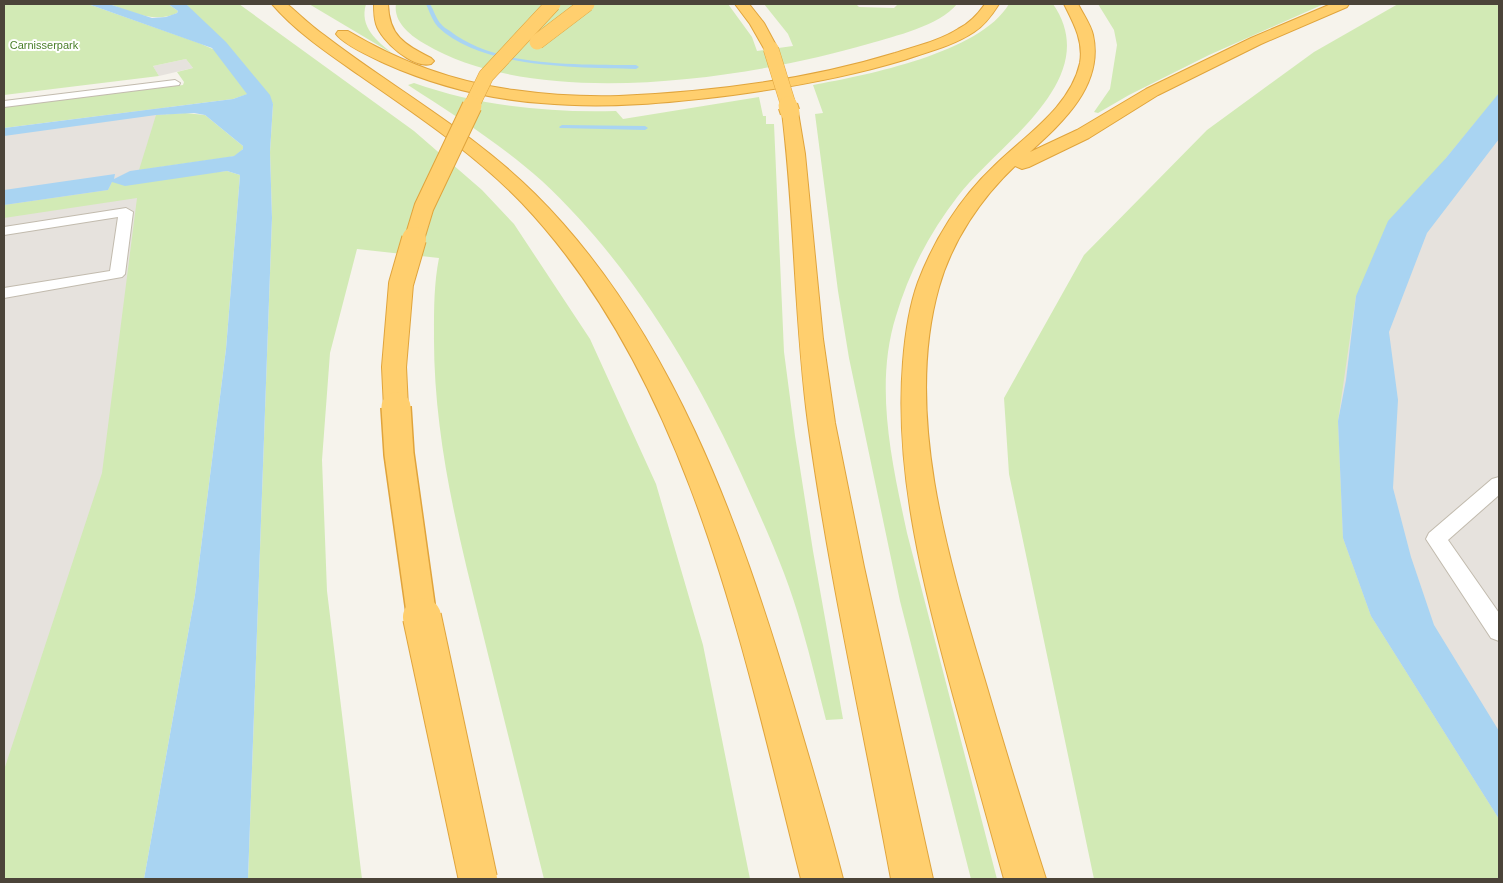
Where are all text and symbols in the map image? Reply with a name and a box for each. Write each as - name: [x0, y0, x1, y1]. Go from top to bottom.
- park label: Carnisserpark: [10, 39, 79, 51]

